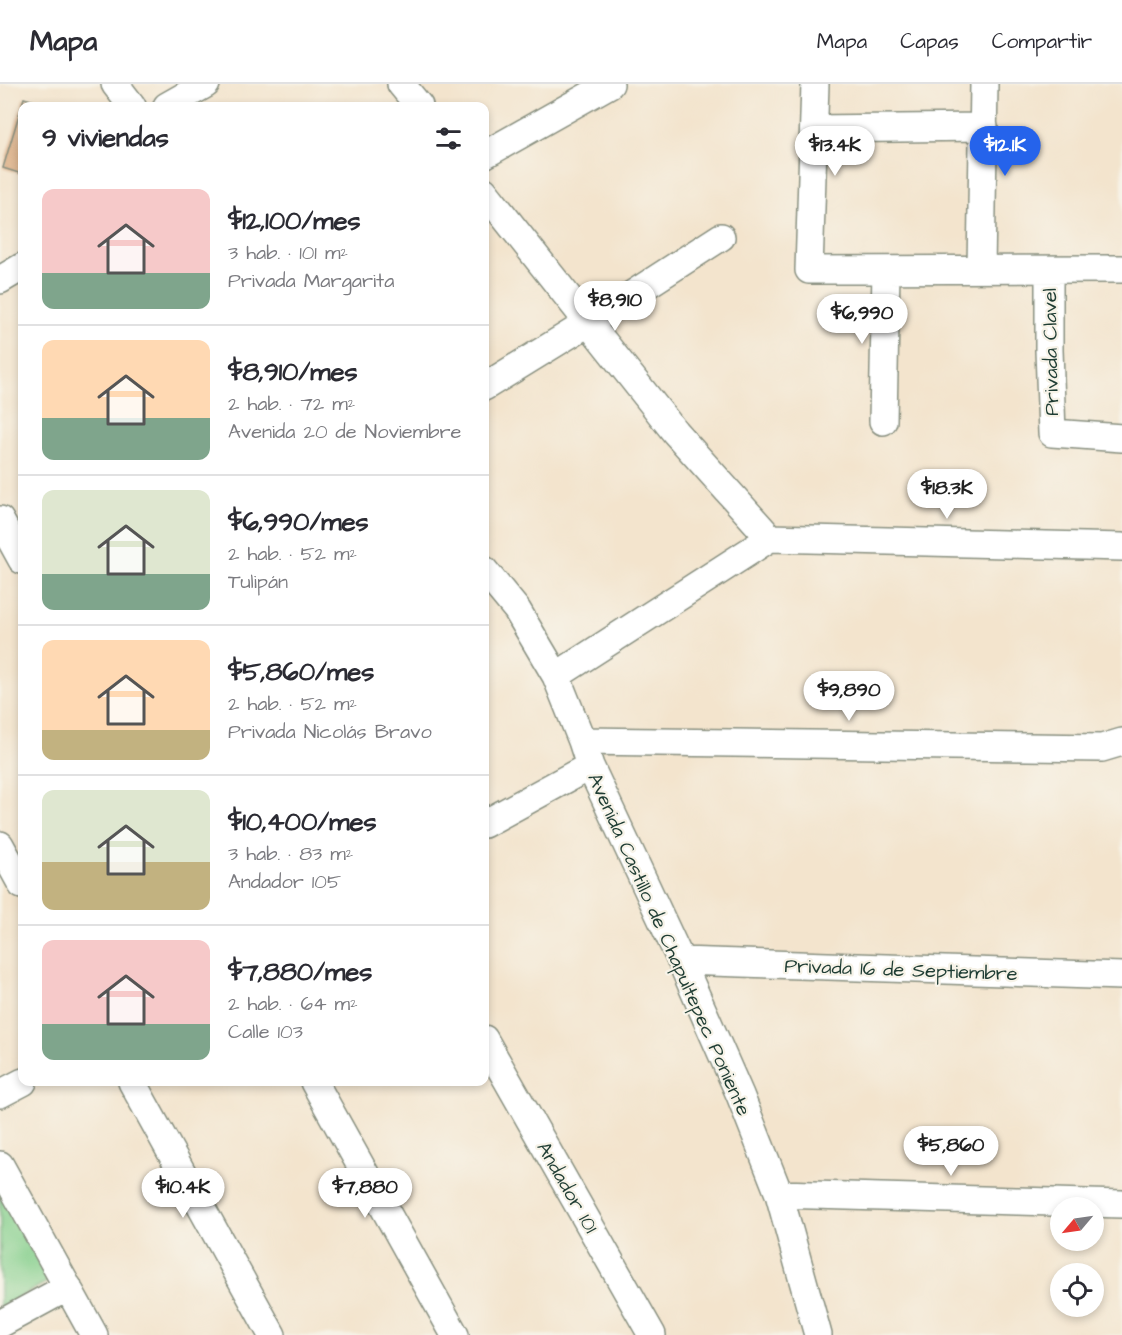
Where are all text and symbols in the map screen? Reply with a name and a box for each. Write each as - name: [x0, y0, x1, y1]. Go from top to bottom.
- text: Mapa: [30, 22, 97, 61]
- text: Mapa: [817, 27, 867, 56]
- text: Capas: [900, 27, 959, 56]
- text: Compartir: [992, 27, 1092, 56]
- text: 9 viviendas: [42, 120, 169, 156]
- icon: filters: [432, 122, 465, 155]
- pin: $13.4K: [786, 126, 884, 177]
- pin: $12.1K: [956, 126, 1054, 177]
- text: $13.4K: [809, 131, 861, 159]
- text: $12.1K: [984, 131, 1026, 159]
- text: $12,100/mes: [228, 203, 361, 239]
- icon: home: [90, 213, 162, 285]
- text: 3 hab. · 101 m²: [228, 239, 348, 267]
- text: Privada Margarita: [228, 267, 394, 295]
- pin: $8,910: [566, 281, 664, 332]
- text: $8,910: [588, 286, 642, 314]
- street label: Privada Clavel: [1036, 288, 1066, 416]
- pin: $6,990: [813, 294, 911, 345]
- text: $6,990: [831, 299, 893, 327]
- text: $8,910/mes: [228, 354, 358, 390]
- icon: home: [90, 364, 162, 436]
- text: 2 hab. · 72 m²: [228, 390, 355, 418]
- text: Avenida 20 de Noviembre: [228, 418, 461, 446]
- pin: $18.3K: [898, 469, 996, 520]
- text: $18.3K: [921, 474, 973, 502]
- text: $6,990/mes: [228, 504, 369, 540]
- icon: home: [90, 514, 162, 586]
- text: 2 hab. · 52 m²: [228, 540, 357, 568]
- text: Tulipán: [228, 568, 288, 596]
- text: $5,860/mes: [228, 654, 374, 690]
- icon: home: [90, 664, 162, 736]
- pin: $9,890: [800, 671, 898, 722]
- text: $9,890: [817, 676, 881, 704]
- text: 2 hab. · 52 m²: [228, 690, 357, 718]
- text: Privada Nicolás Bravo: [228, 718, 432, 746]
- street label: Avenida Castillo de Chapultepec Poniente: [581, 769, 758, 1120]
- text: $10,400/mes: [228, 804, 377, 840]
- icon: home: [90, 814, 162, 886]
- text: 3 hab. · 83 m²: [228, 840, 353, 868]
- text: Andador 105: [228, 868, 341, 896]
- street label: Privada 16 de Septiembre: [784, 952, 1018, 988]
- text: $7,880/mes: [228, 954, 372, 990]
- icon: home: [90, 964, 162, 1036]
- text: 2 hab. · 64 m²: [228, 990, 358, 1018]
- text: Calle 103: [228, 1018, 303, 1046]
- pin: $5,860: [902, 1126, 1000, 1177]
- text: $5,860: [918, 1131, 984, 1159]
- street label: Andador 101: [530, 1137, 605, 1239]
- pin: $10.4K: [134, 1168, 232, 1219]
- pin: $7,880: [316, 1168, 414, 1219]
- text: $10.4K: [156, 1173, 210, 1201]
- text: $7,880: [332, 1173, 398, 1201]
- north arrow: [1050, 1197, 1104, 1251]
- map controls: [1050, 1197, 1104, 1317]
- button: locate: [1050, 1263, 1104, 1317]

